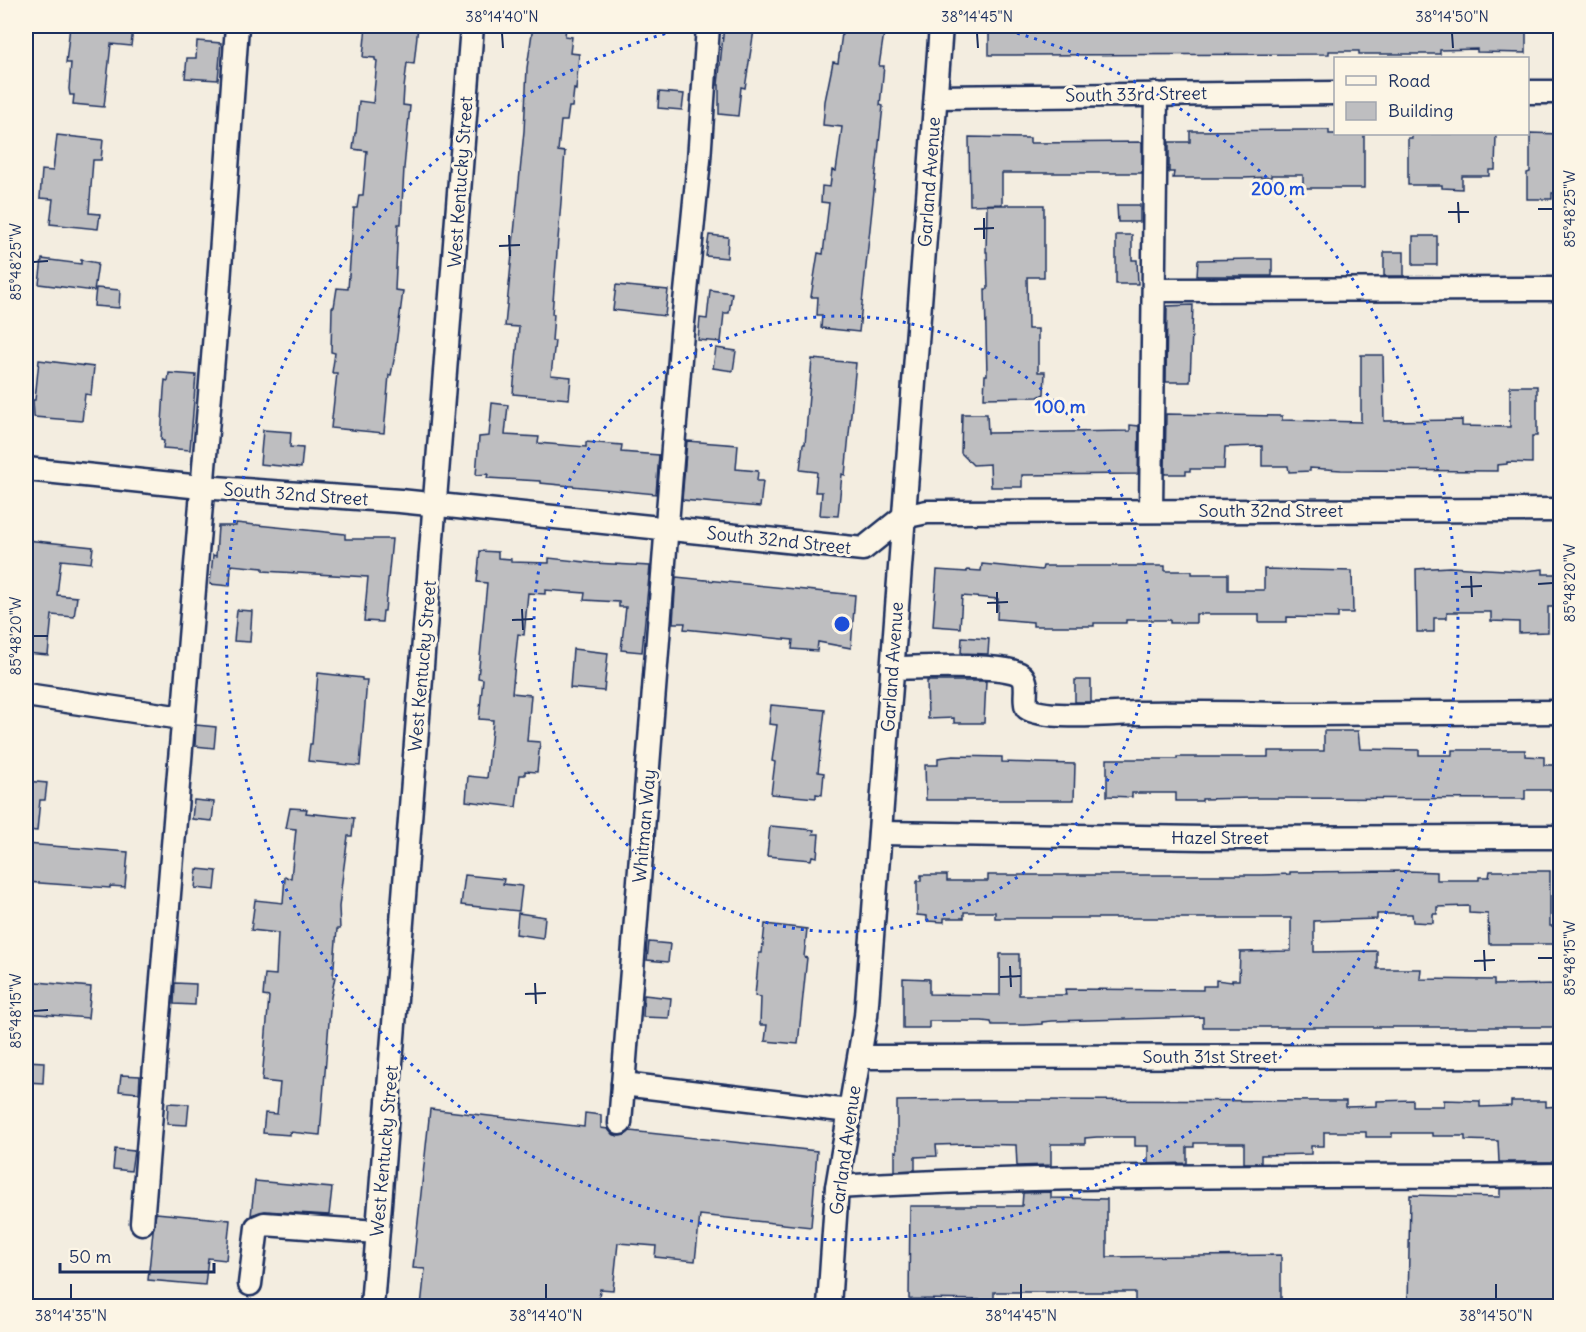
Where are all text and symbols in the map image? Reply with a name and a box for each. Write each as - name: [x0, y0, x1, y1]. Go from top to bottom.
- text: 38°14'40"N: [465, 7, 539, 26]
- text: 38°14'45"N: [941, 7, 1013, 26]
- text: 38°14'50"N: [1415, 7, 1489, 26]
- legend: [1334, 57, 1529, 135]
- text: Road: [1388, 69, 1431, 92]
- street label: South 33rd Street: [1065, 81, 1207, 107]
- street label: West Kentucky Street: [443, 95, 477, 269]
- text: Building: [1388, 99, 1453, 122]
- street label: Garland Avenue: [913, 116, 945, 248]
- text: 85°48'25"W: [1560, 170, 1579, 248]
- text: 200 m: [1251, 177, 1305, 200]
- text: 85°48'25"W: [6, 223, 25, 301]
- text: 100 m: [1035, 395, 1086, 418]
- street label: South 32nd Street: [223, 477, 369, 511]
- street label: South 32nd Street: [1199, 499, 1343, 522]
- street label: South 32nd Street: [706, 521, 852, 559]
- text: 85°48'20"W: [1560, 543, 1579, 622]
- street label: West Kentucky Street: [403, 579, 441, 753]
- text: 85°48'20"W: [6, 596, 25, 675]
- street label: Garland Avenue: [876, 601, 908, 733]
- centre of rings: [832, 614, 852, 634]
- street label: Whitman Way: [628, 768, 660, 884]
- street label: Hazel Street: [1171, 826, 1269, 849]
- text: 85°48'15"W: [1560, 920, 1579, 996]
- text: 85°48'15"W: [6, 973, 25, 1049]
- street label: South 31st Street: [1142, 1045, 1278, 1068]
- street label: West Kentucky Street: [365, 1064, 403, 1238]
- street label: Garland Avenue: [825, 1084, 865, 1216]
- scale bar: [60, 1236, 214, 1274]
- text: 50 m: [69, 1245, 111, 1268]
- text: 38°14'35"N: [35, 1306, 107, 1325]
- text: 38°14'40"N: [509, 1306, 583, 1325]
- text: 38°14'45"N: [985, 1306, 1057, 1325]
- text: 38°14'50"N: [1459, 1306, 1533, 1325]

